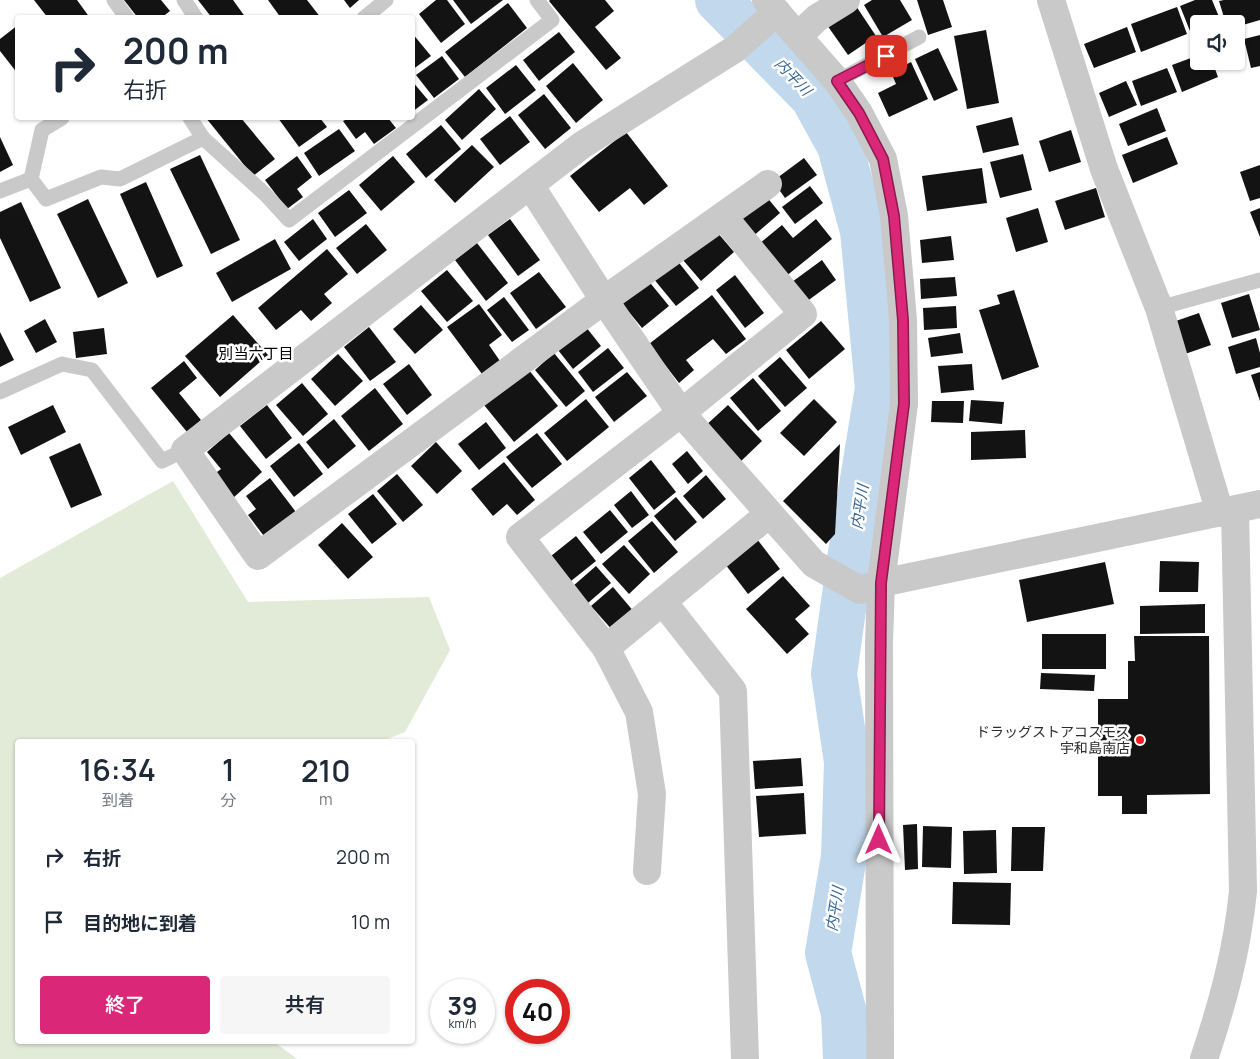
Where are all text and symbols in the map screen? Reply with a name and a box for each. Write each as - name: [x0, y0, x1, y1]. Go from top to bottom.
- map controls: [1190, 15, 1245, 70]
- button: sound: [1190, 15, 1245, 70]
- text: 200 m: [123, 27, 228, 75]
- icon: right: [40, 35, 105, 100]
- pin: [865, 35, 907, 77]
- icon: arrive: [872, 42, 900, 70]
- water label: 内平川: [770, 53, 818, 102]
- text: 右折: [123, 75, 167, 105]
- district label: 別当六丁目: [218, 343, 294, 364]
- water label: 内平川: [846, 481, 874, 531]
- place label: ドラッグストアコスモス 宇和島南店: [976, 722, 1130, 757]
- marker: ドラッグストアコスモス 宇和島南店: [1134, 734, 1146, 746]
- text: 16:34: [80, 749, 156, 790]
- text: 1: [222, 749, 235, 790]
- text: 210: [301, 750, 350, 791]
- text: m: [319, 788, 333, 810]
- text: 到着: [102, 789, 134, 811]
- text: 分: [220, 789, 236, 811]
- position arrow: [852, 813, 904, 865]
- icon: right: [40, 843, 68, 871]
- text: 200 m: [336, 844, 390, 870]
- text: 右折: [83, 845, 121, 871]
- water label: 内平川: [821, 883, 849, 933]
- icon: arrive: [40, 908, 68, 936]
- text: 10 m: [351, 909, 390, 935]
- text: 目的地に到着: [83, 910, 197, 936]
- button: 終了: [40, 976, 210, 1034]
- button: 共有: [220, 976, 390, 1034]
- speed limit sign: 40: [505, 979, 570, 1044]
- text: 39: [447, 988, 478, 1023]
- text: km/h: [449, 1015, 476, 1032]

